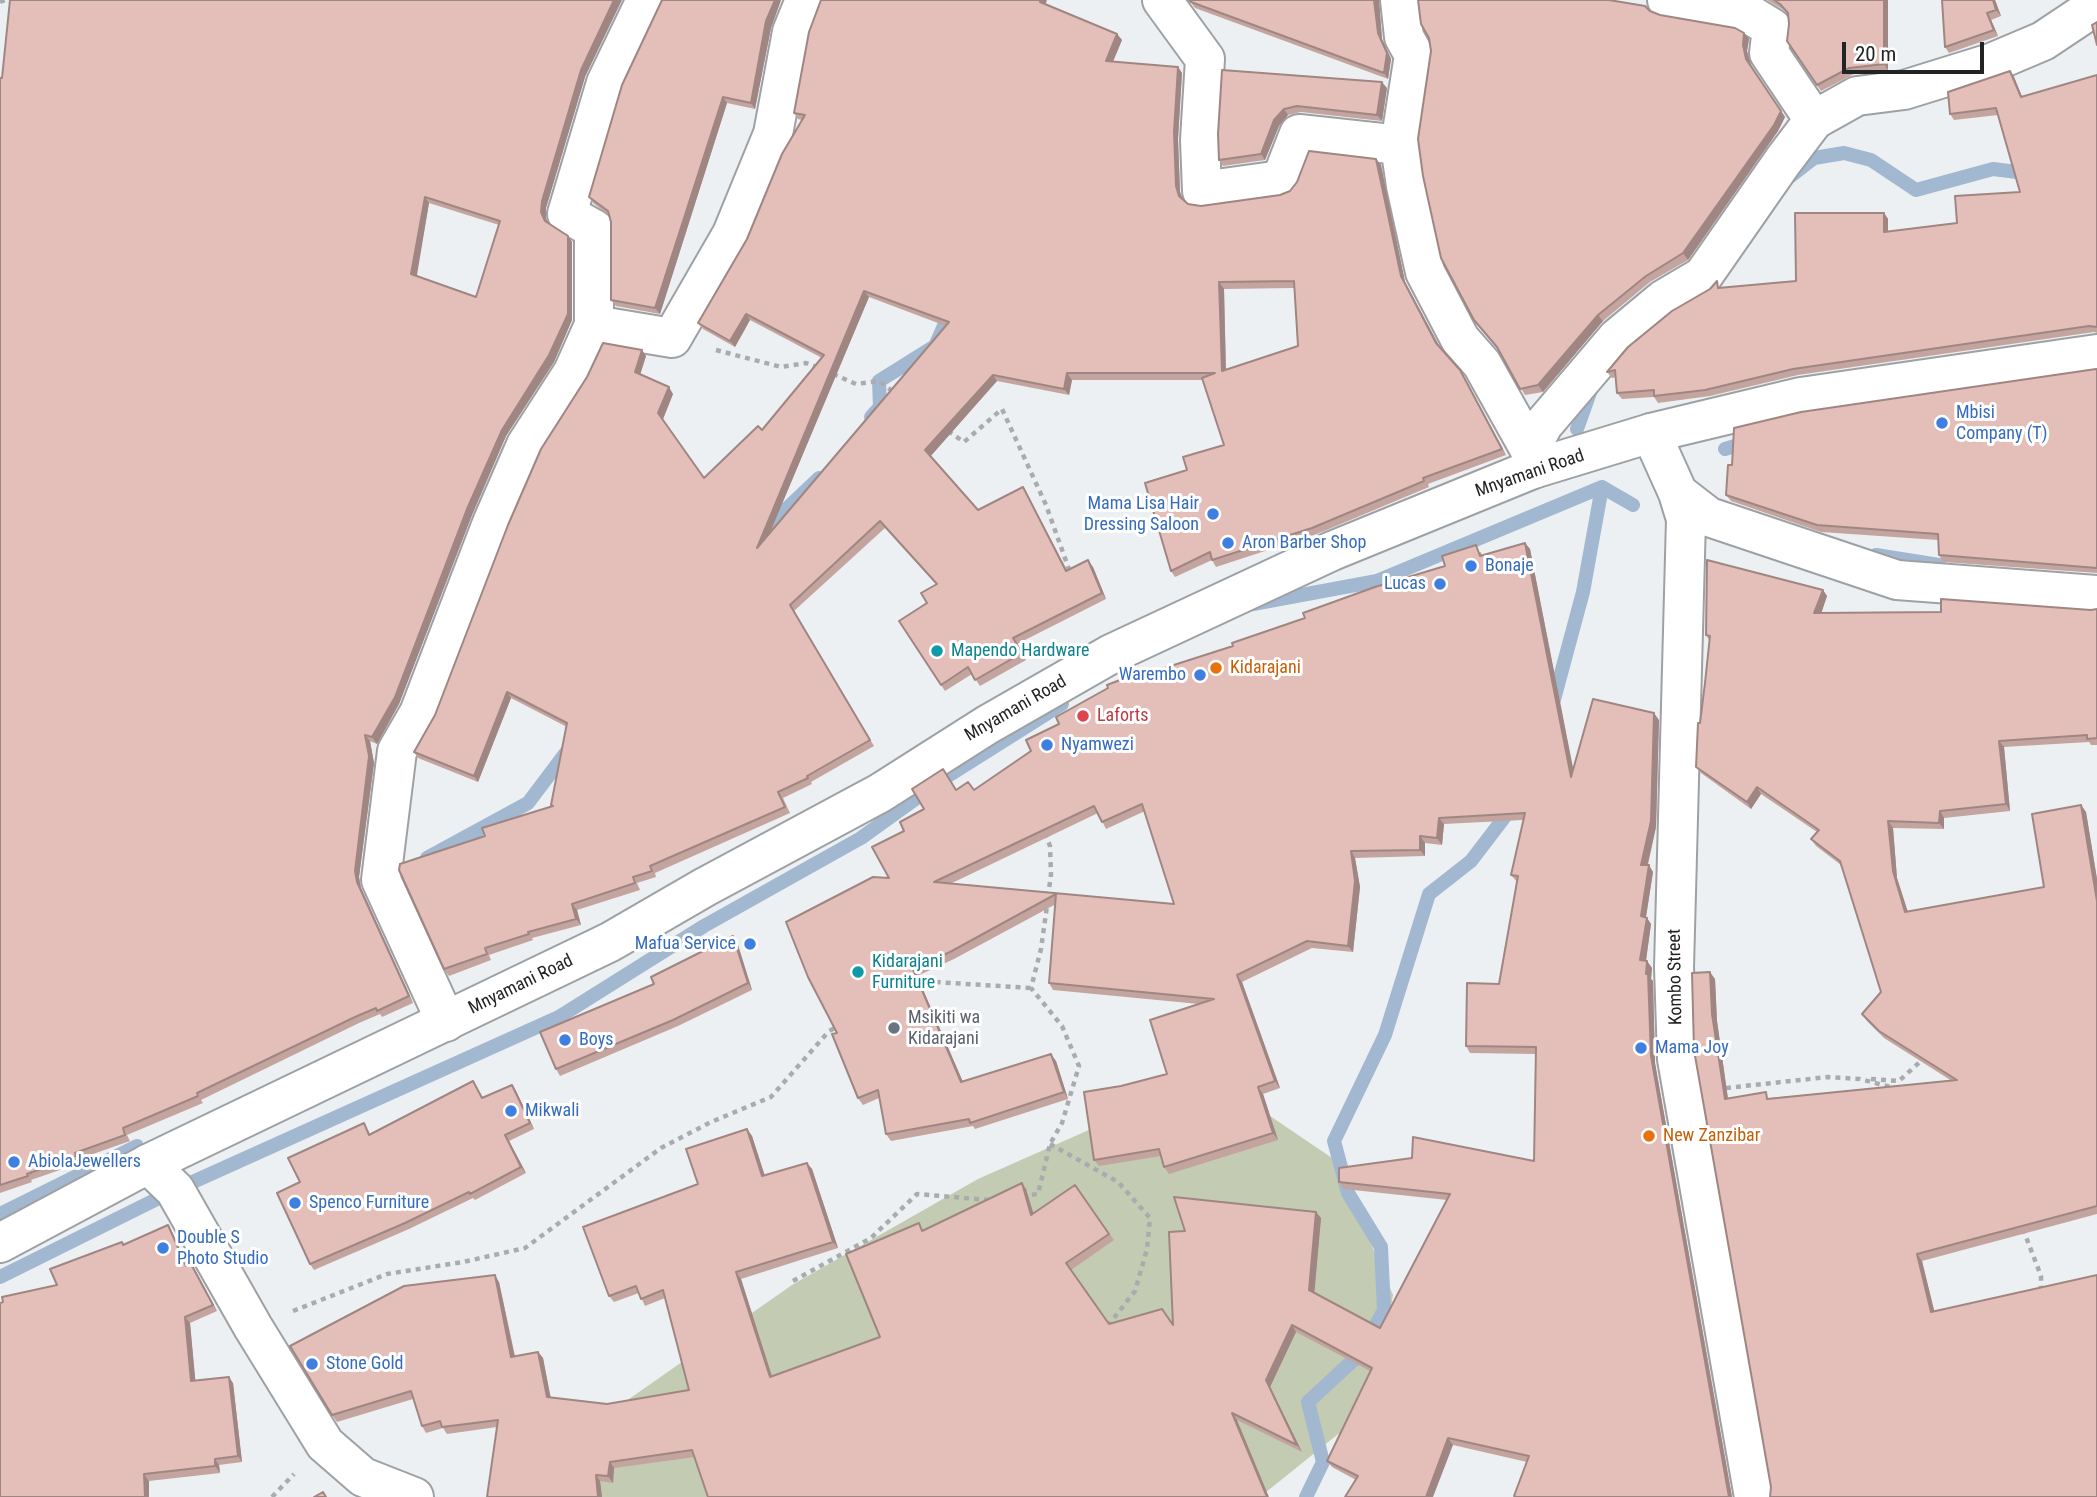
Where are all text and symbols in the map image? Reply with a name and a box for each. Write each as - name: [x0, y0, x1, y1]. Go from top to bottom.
- scale bar: [1845, 28, 1987, 72]
- text: 20 m: [1855, 42, 1896, 66]
- place label: Mbisi Company (T): [1956, 402, 2047, 444]
- marker: Mbisi Company (T): [1934, 415, 1950, 431]
- street label: Mnyamani Road: [1473, 445, 1587, 503]
- place label: Mama Lisa Hair Dressing Saloon: [1084, 493, 1199, 536]
- marker: Mama Lisa Hair Dressing Saloon: [1205, 506, 1221, 522]
- place label: Aron Barber Shop: [1242, 532, 1366, 554]
- marker: Aron Barber Shop: [1220, 535, 1236, 551]
- place label: Bonaje: [1485, 555, 1534, 577]
- marker: Bonaje: [1463, 558, 1479, 574]
- place label: Lucas: [1384, 573, 1426, 595]
- marker: Lucas: [1432, 576, 1448, 592]
- place label: Mapendo Hardware: [951, 640, 1089, 662]
- marker: Mapendo Hardware: [929, 643, 945, 659]
- place label: Kidarajani: [1230, 657, 1301, 679]
- marker: Kidarajani: [1208, 660, 1224, 676]
- place label: Warembo: [1119, 664, 1186, 686]
- marker: Warembo: [1192, 667, 1208, 683]
- street label: Mnyamani Road: [961, 671, 1071, 747]
- place label: Laforts: [1097, 705, 1148, 727]
- marker: Laforts: [1075, 708, 1091, 724]
- place label: Nyamwezi: [1061, 734, 1134, 756]
- marker: Nyamwezi: [1039, 737, 1055, 753]
- street label: Kombo Street: [1664, 929, 1688, 1025]
- place label: Mafua Service: [635, 933, 736, 955]
- marker: Mafua Service: [742, 936, 758, 952]
- street label: Mnyamani Road: [465, 950, 577, 1020]
- place label: Kidarajani Furniture: [872, 951, 943, 993]
- marker: Kidarajani Furniture: [850, 964, 866, 980]
- place label: Msikiti wa Kidarajani: [908, 1007, 980, 1050]
- marker: Msikiti wa Kidarajani: [886, 1020, 902, 1036]
- place label: Boys: [579, 1029, 613, 1051]
- marker: Boys: [557, 1032, 573, 1048]
- place label: Mama Joy: [1655, 1037, 1729, 1059]
- marker: Mama Joy: [1633, 1040, 1649, 1056]
- place label: Mikwali: [525, 1100, 579, 1122]
- marker: Mikwali: [503, 1103, 519, 1119]
- place label: New Zanzibar: [1663, 1125, 1760, 1147]
- marker: New Zanzibar: [1641, 1128, 1657, 1144]
- place label: AbiolaJewellers: [28, 1151, 141, 1173]
- marker: AbiolaJewellers: [6, 1154, 22, 1170]
- place label: Spenco Furniture: [309, 1192, 429, 1214]
- marker: Spenco Furniture: [287, 1195, 303, 1211]
- place label: Double S Photo Studio: [177, 1227, 268, 1270]
- marker: Double S Photo Studio: [155, 1240, 171, 1256]
- place label: Stone Gold: [326, 1353, 404, 1375]
- marker: Stone Gold: [304, 1356, 320, 1372]

